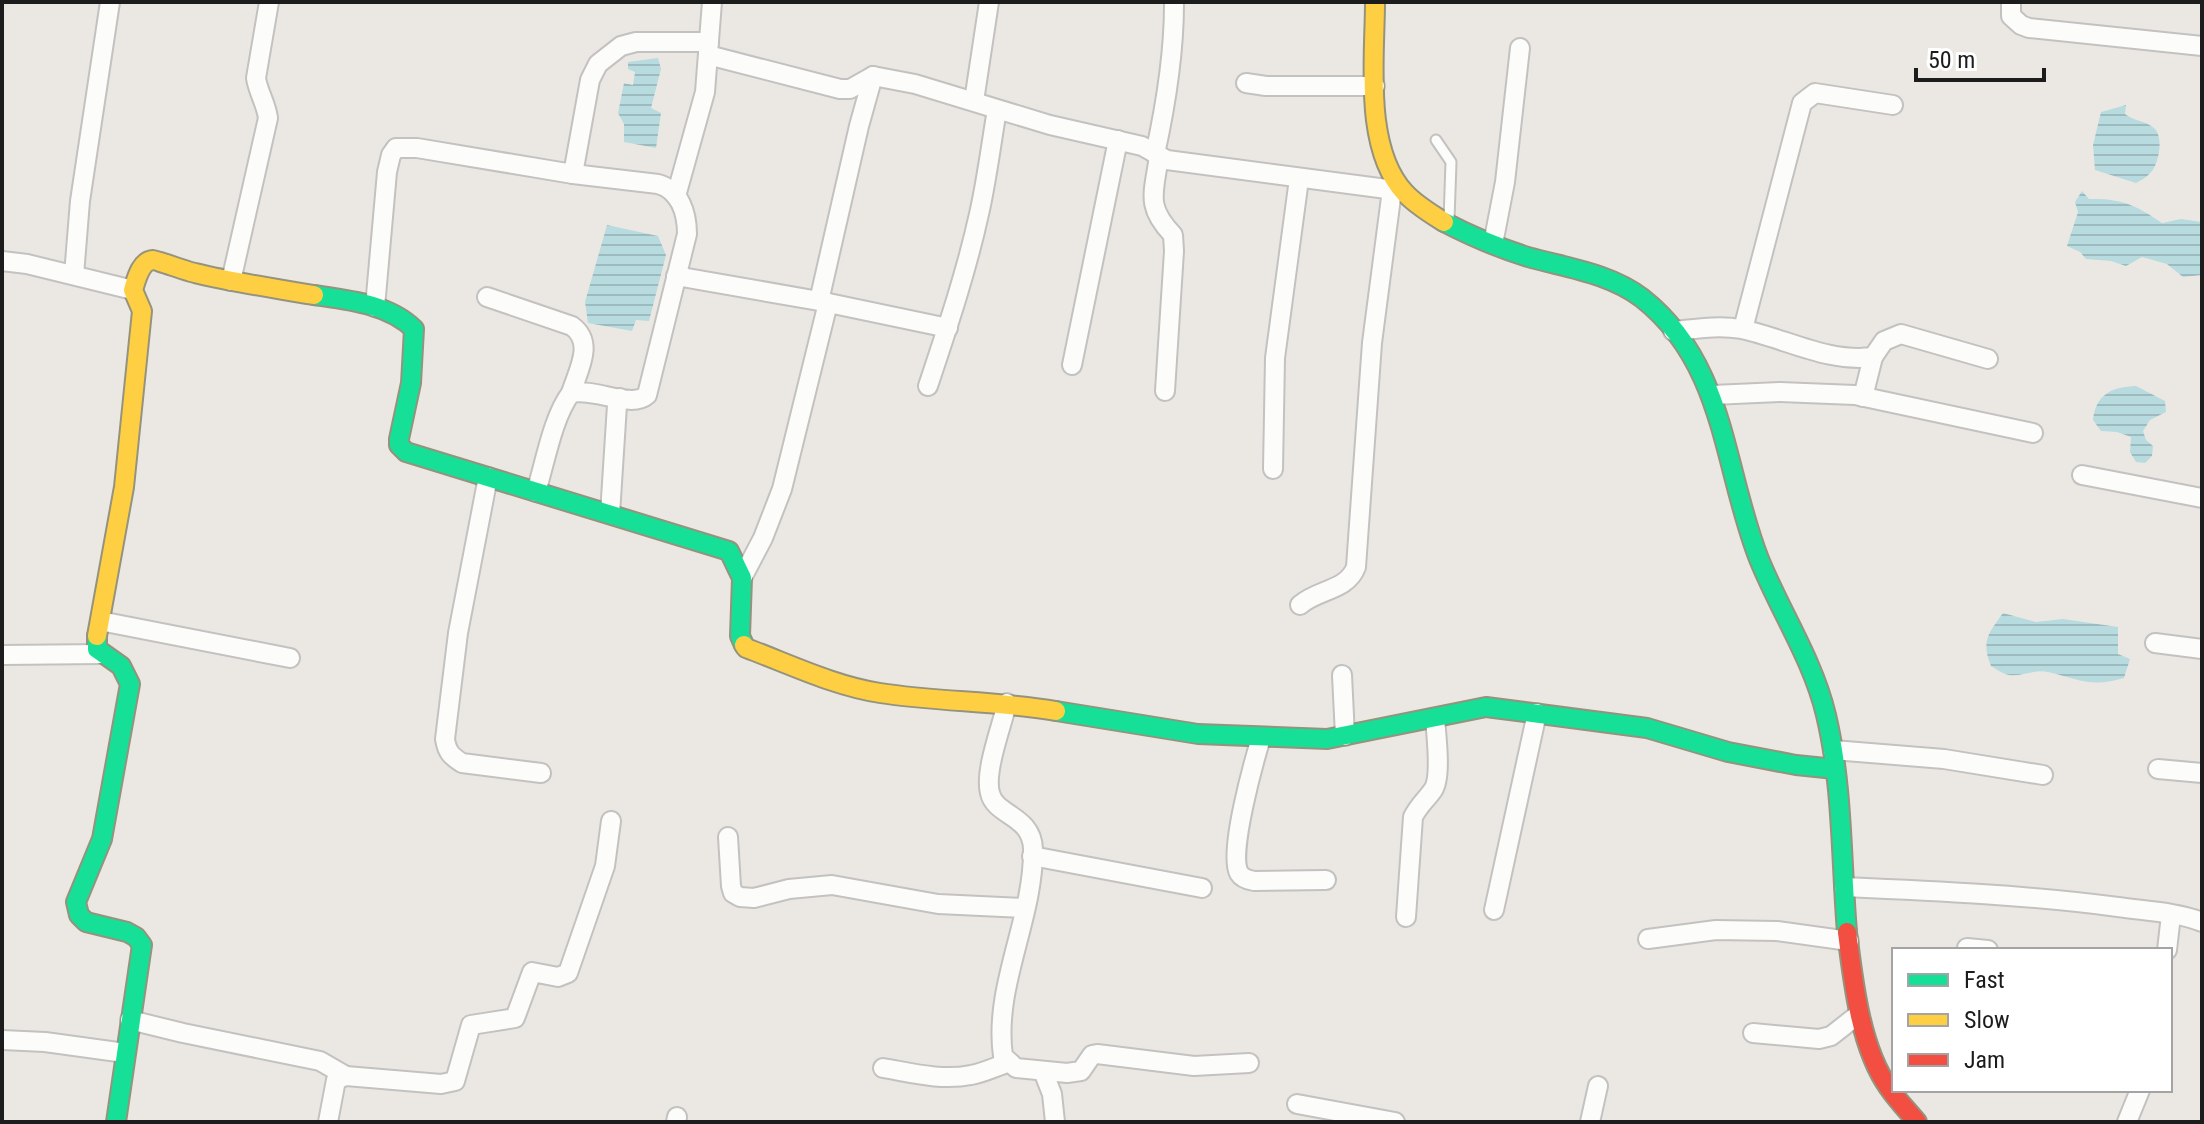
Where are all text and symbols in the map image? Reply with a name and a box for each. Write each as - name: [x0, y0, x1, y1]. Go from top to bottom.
- scale bar: [1916, 32, 2044, 82]
- text: 50 m: [1928, 46, 1975, 74]
- legend: [1892, 948, 2172, 1092]
- text: Fast: [1964, 966, 2005, 994]
- text: Slow: [1964, 1006, 2010, 1034]
- text: Jam: [1964, 1046, 2005, 1074]

